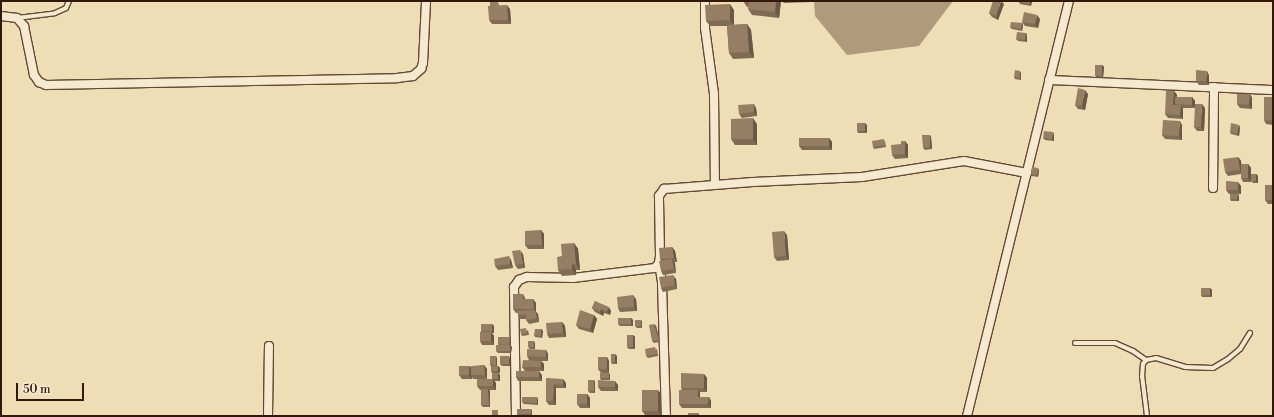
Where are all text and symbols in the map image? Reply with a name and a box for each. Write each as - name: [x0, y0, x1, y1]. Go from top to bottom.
- scale bar: [18, 375, 86, 401]
- text: 50 m: [23, 382, 51, 397]

